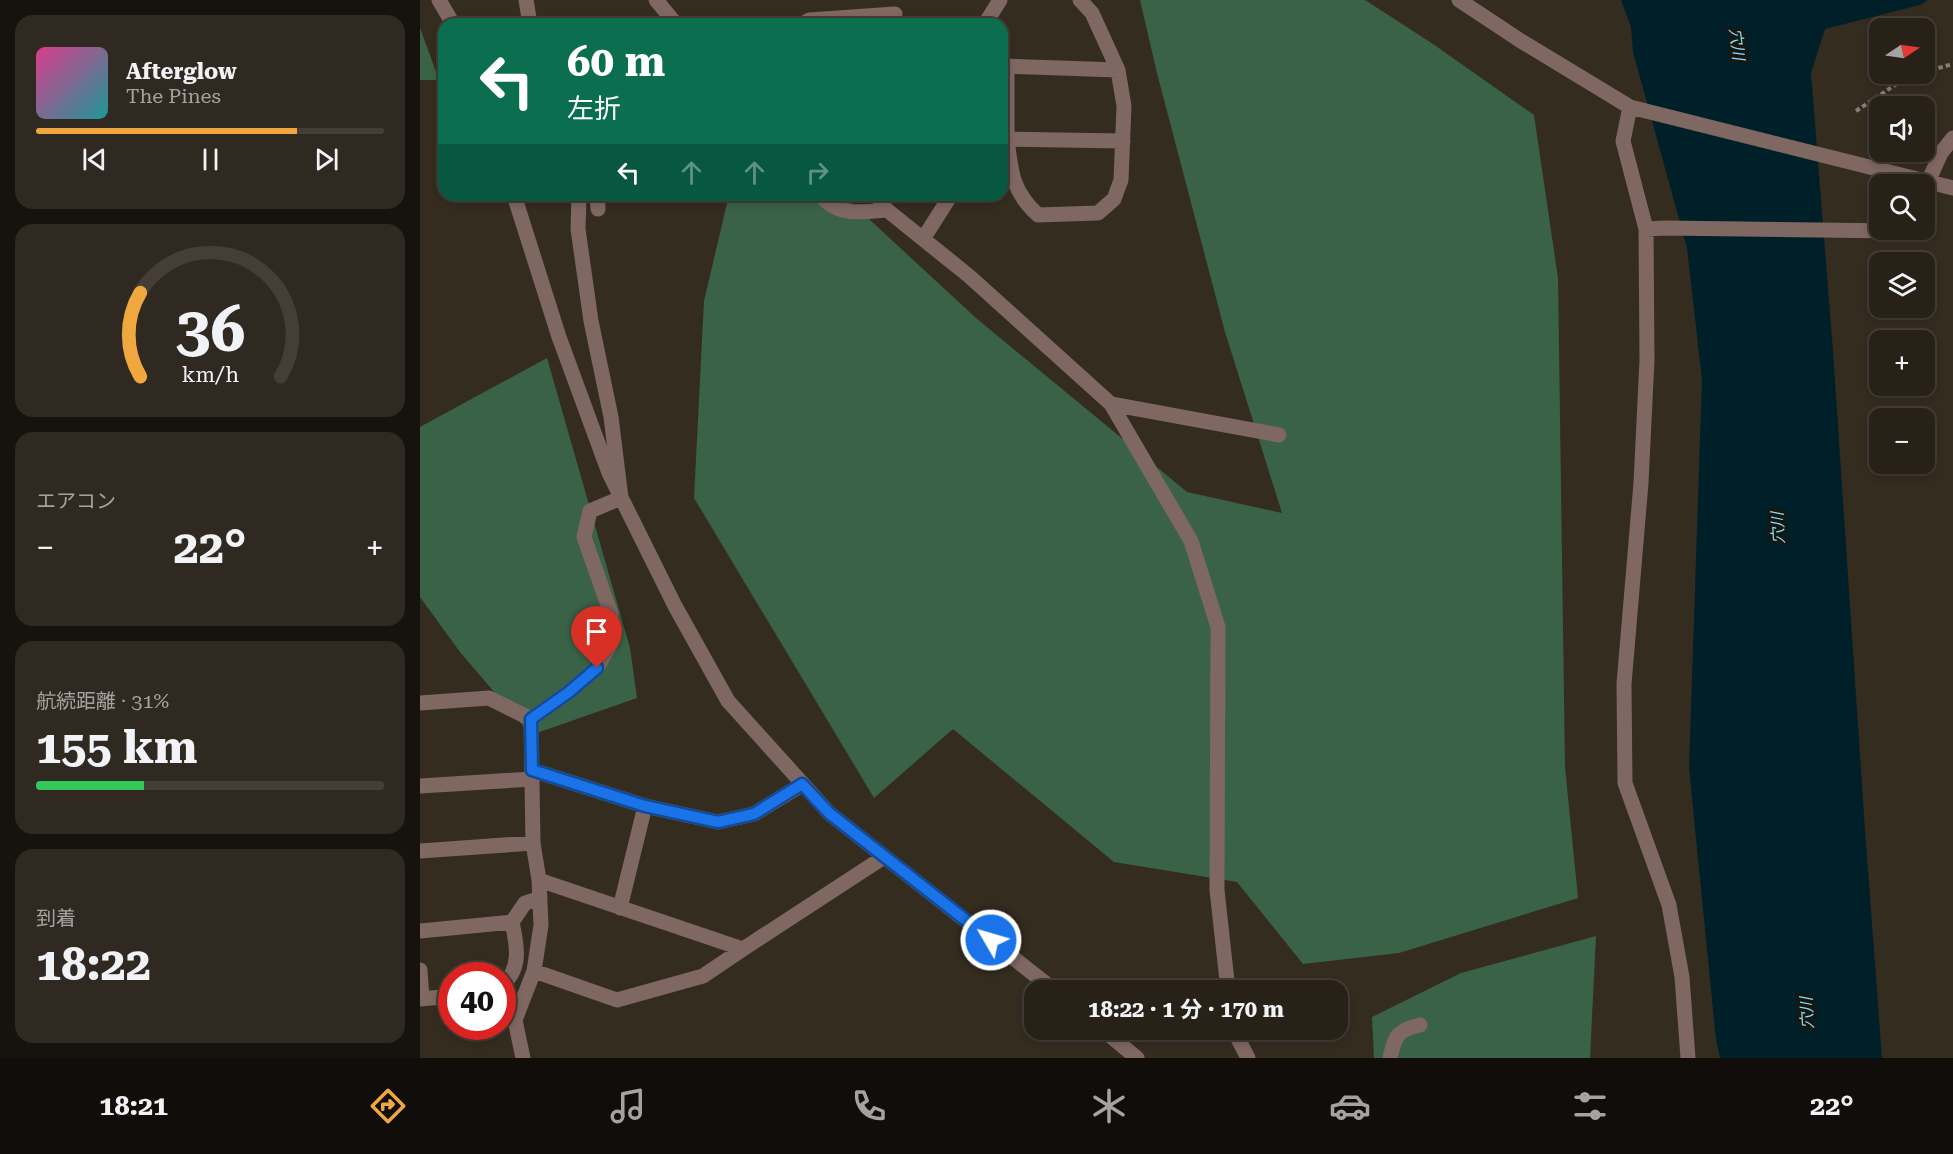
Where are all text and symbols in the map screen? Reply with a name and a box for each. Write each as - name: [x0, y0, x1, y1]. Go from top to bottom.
- north arrow: [1869, 18, 1935, 84]
- map controls: [1869, 18, 1935, 474]
- water label: 穴川: [1726, 27, 1749, 63]
- text: 60 m: [567, 37, 665, 86]
- icon: left: [468, 42, 546, 120]
- text: Afterglow: [126, 59, 237, 84]
- text: The Pines: [126, 84, 221, 108]
- text: 左折: [567, 93, 621, 125]
- button: sound: [1869, 96, 1935, 162]
- icon: previous: [78, 143, 111, 176]
- icon: pause: [194, 143, 227, 176]
- icon: next: [310, 143, 343, 176]
- icon: left: [612, 156, 645, 189]
- icon: ahead: [675, 156, 708, 189]
- icon: ahead: [738, 156, 771, 189]
- icon: right: [801, 156, 834, 189]
- button: search: [1869, 174, 1935, 240]
- button: layers: [1869, 252, 1935, 318]
- text: 36: [175, 294, 245, 367]
- button: +: [1869, 330, 1935, 396]
- text: km/h: [181, 363, 239, 388]
- button: −: [1869, 408, 1935, 474]
- text: エアコン: [36, 489, 116, 513]
- water label: 穴川: [1768, 510, 1788, 544]
- text: 22°: [174, 521, 246, 574]
- text: −: [36, 528, 54, 567]
- text: +: [366, 528, 384, 567]
- pin: [571, 606, 622, 668]
- icon: arrive: [580, 615, 613, 648]
- text: 航続距離 · 31%: [36, 689, 169, 713]
- text: 155 km: [36, 721, 197, 774]
- text: 到着: [36, 906, 76, 930]
- position arrow: [959, 908, 1023, 972]
- text: 18:22: [36, 938, 151, 991]
- speed limit sign: 40: [438, 962, 516, 1040]
- water label: 穴川: [1797, 995, 1817, 1029]
- text: 18:22 · 1 分 · 170 m: [1088, 997, 1284, 1022]
- icon: directions: [367, 1085, 409, 1127]
- icon: music: [607, 1085, 649, 1127]
- icon: phone: [848, 1085, 890, 1127]
- icon: climate: [1088, 1085, 1130, 1127]
- icon: car: [1329, 1085, 1371, 1127]
- icon: filters: [1569, 1085, 1611, 1127]
- text: 18:21: [99, 1090, 168, 1122]
- text: 22°: [1810, 1090, 1854, 1122]

